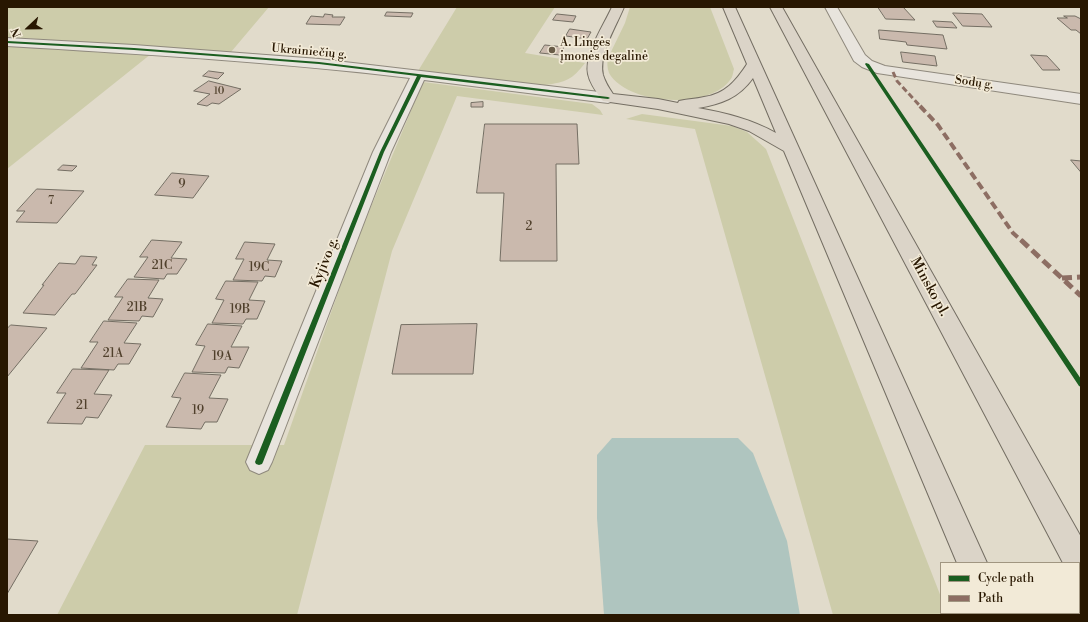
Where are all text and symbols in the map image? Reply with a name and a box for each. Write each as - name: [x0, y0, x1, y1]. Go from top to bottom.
- north arrow: [8, 8, 48, 48]
- text: N: [9, 26, 25, 39]
- place label: A. Lingės įmonės degalinė: [560, 36, 648, 64]
- street label: Ukrainiečių g.: [271, 42, 347, 62]
- marker: A. Lingės įmonės degalinė: [547, 45, 557, 55]
- street label: Sodų g.: [954, 73, 994, 93]
- house number: 10: [214, 86, 224, 98]
- house number: 9: [178, 178, 186, 192]
- house number: 7: [48, 194, 54, 208]
- house number: 2: [526, 220, 532, 234]
- street label: Kyjivo g.: [307, 235, 343, 291]
- street label: Minsko pl.: [906, 255, 952, 319]
- house number: 21C: [152, 259, 172, 273]
- house number: 19C: [249, 261, 269, 275]
- house number: 21B: [127, 301, 147, 315]
- house number: 19B: [230, 303, 250, 317]
- house number: 21A: [103, 347, 123, 361]
- house number: 19A: [212, 350, 232, 364]
- house number: 21: [76, 399, 88, 413]
- house number: 19: [192, 404, 204, 418]
- legend: [940, 562, 1080, 614]
- text: Cycle path: [978, 571, 1034, 586]
- text: Path: [978, 591, 1003, 606]

